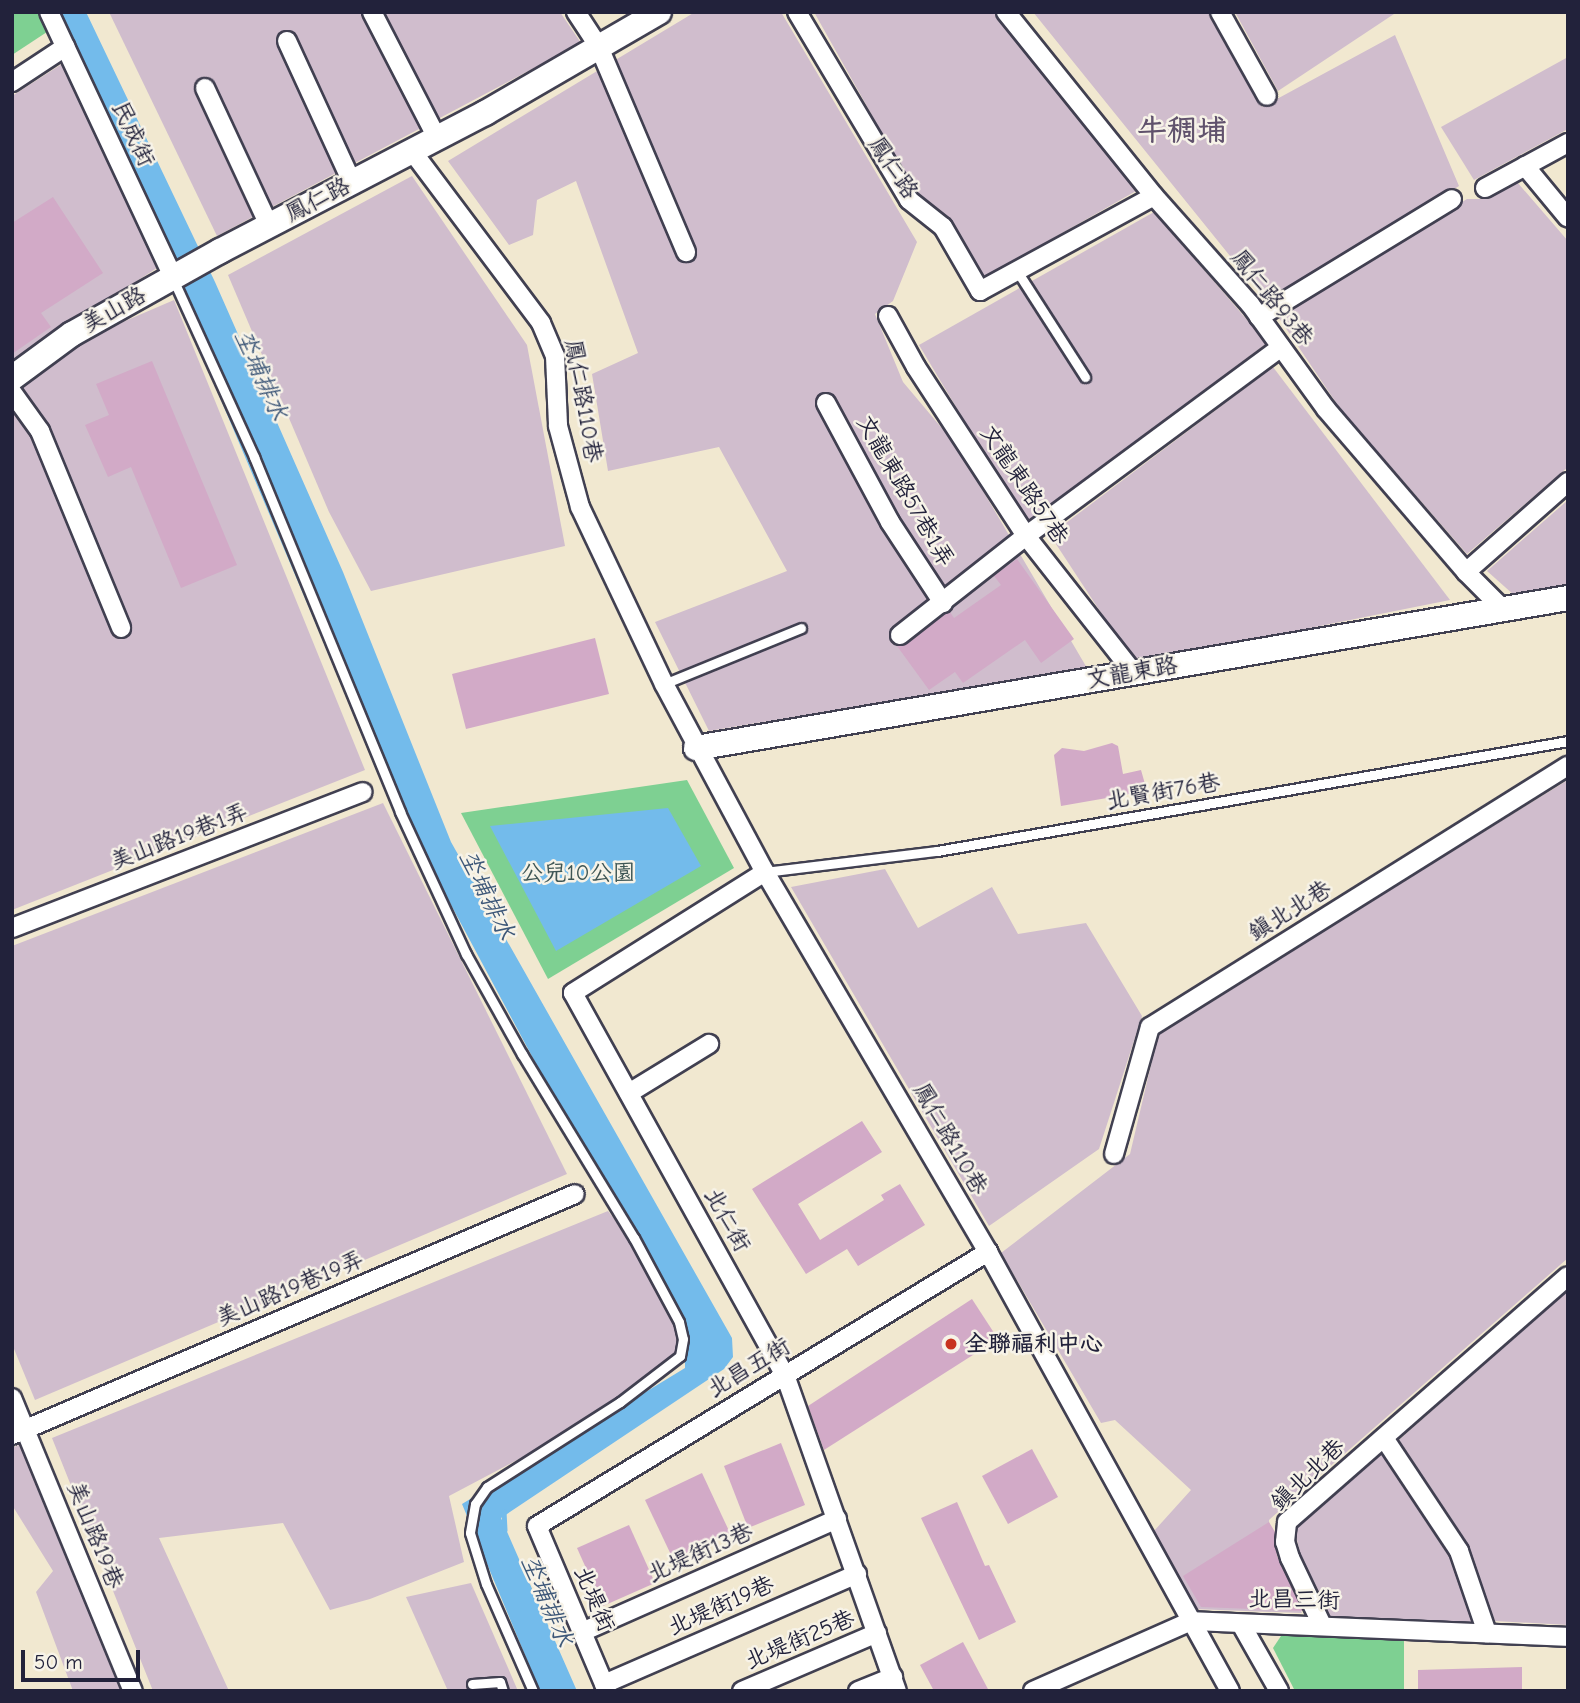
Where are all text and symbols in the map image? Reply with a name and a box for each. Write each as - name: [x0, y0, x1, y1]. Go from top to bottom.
- street label: 民成街: [106, 97, 160, 171]
- district label: 牛稠埔: [1137, 113, 1227, 149]
- street label: 鳳仁路: [862, 132, 924, 204]
- street label: 鳳仁路: [281, 172, 355, 228]
- street label: 鳳仁路93巷: [1225, 244, 1319, 352]
- street label: 美山路: [77, 281, 151, 339]
- water label: 坔埔排水: [228, 325, 294, 425]
- street label: 鳳仁路110巷: [559, 337, 607, 465]
- street label: 文龍東路57巷1弄: [850, 410, 960, 572]
- street label: 文龍東路57巷: [974, 420, 1074, 550]
- street label: 文龍東路: [1084, 651, 1180, 695]
- street label: 北賢街76巷: [1104, 768, 1222, 816]
- street label: 美山路19巷1弄: [106, 798, 252, 876]
- water label: 坔埔排水: [453, 846, 521, 944]
- park label: 公兒10公園: [520, 859, 636, 887]
- street label: 鎮北北巷: [1244, 875, 1336, 947]
- street label: 鳳仁路110巷: [907, 1078, 993, 1200]
- street label: 北仁街: [698, 1183, 756, 1257]
- street label: 美山路19巷19弄: [212, 1245, 368, 1333]
- place label: 全聯福利中心: [965, 1330, 1103, 1358]
- street label: 北昌五街: [702, 1332, 796, 1404]
- marker: 全聯福利中心: [943, 1336, 959, 1352]
- street label: 鎮北北巷: [1265, 1433, 1351, 1517]
- street label: 美山路19巷: [61, 1477, 129, 1593]
- street label: 北堤街13巷: [643, 1517, 757, 1589]
- water label: 坔埔排水: [515, 1551, 579, 1651]
- street label: 北堤街: [568, 1562, 620, 1636]
- street label: 北堤街19巷: [664, 1570, 778, 1642]
- street label: 北昌三街: [1248, 1585, 1340, 1615]
- street label: 北堤街25巷: [741, 1605, 859, 1675]
- scale bar: [24, 1636, 144, 1680]
- text: 50 m: [34, 1650, 83, 1674]

